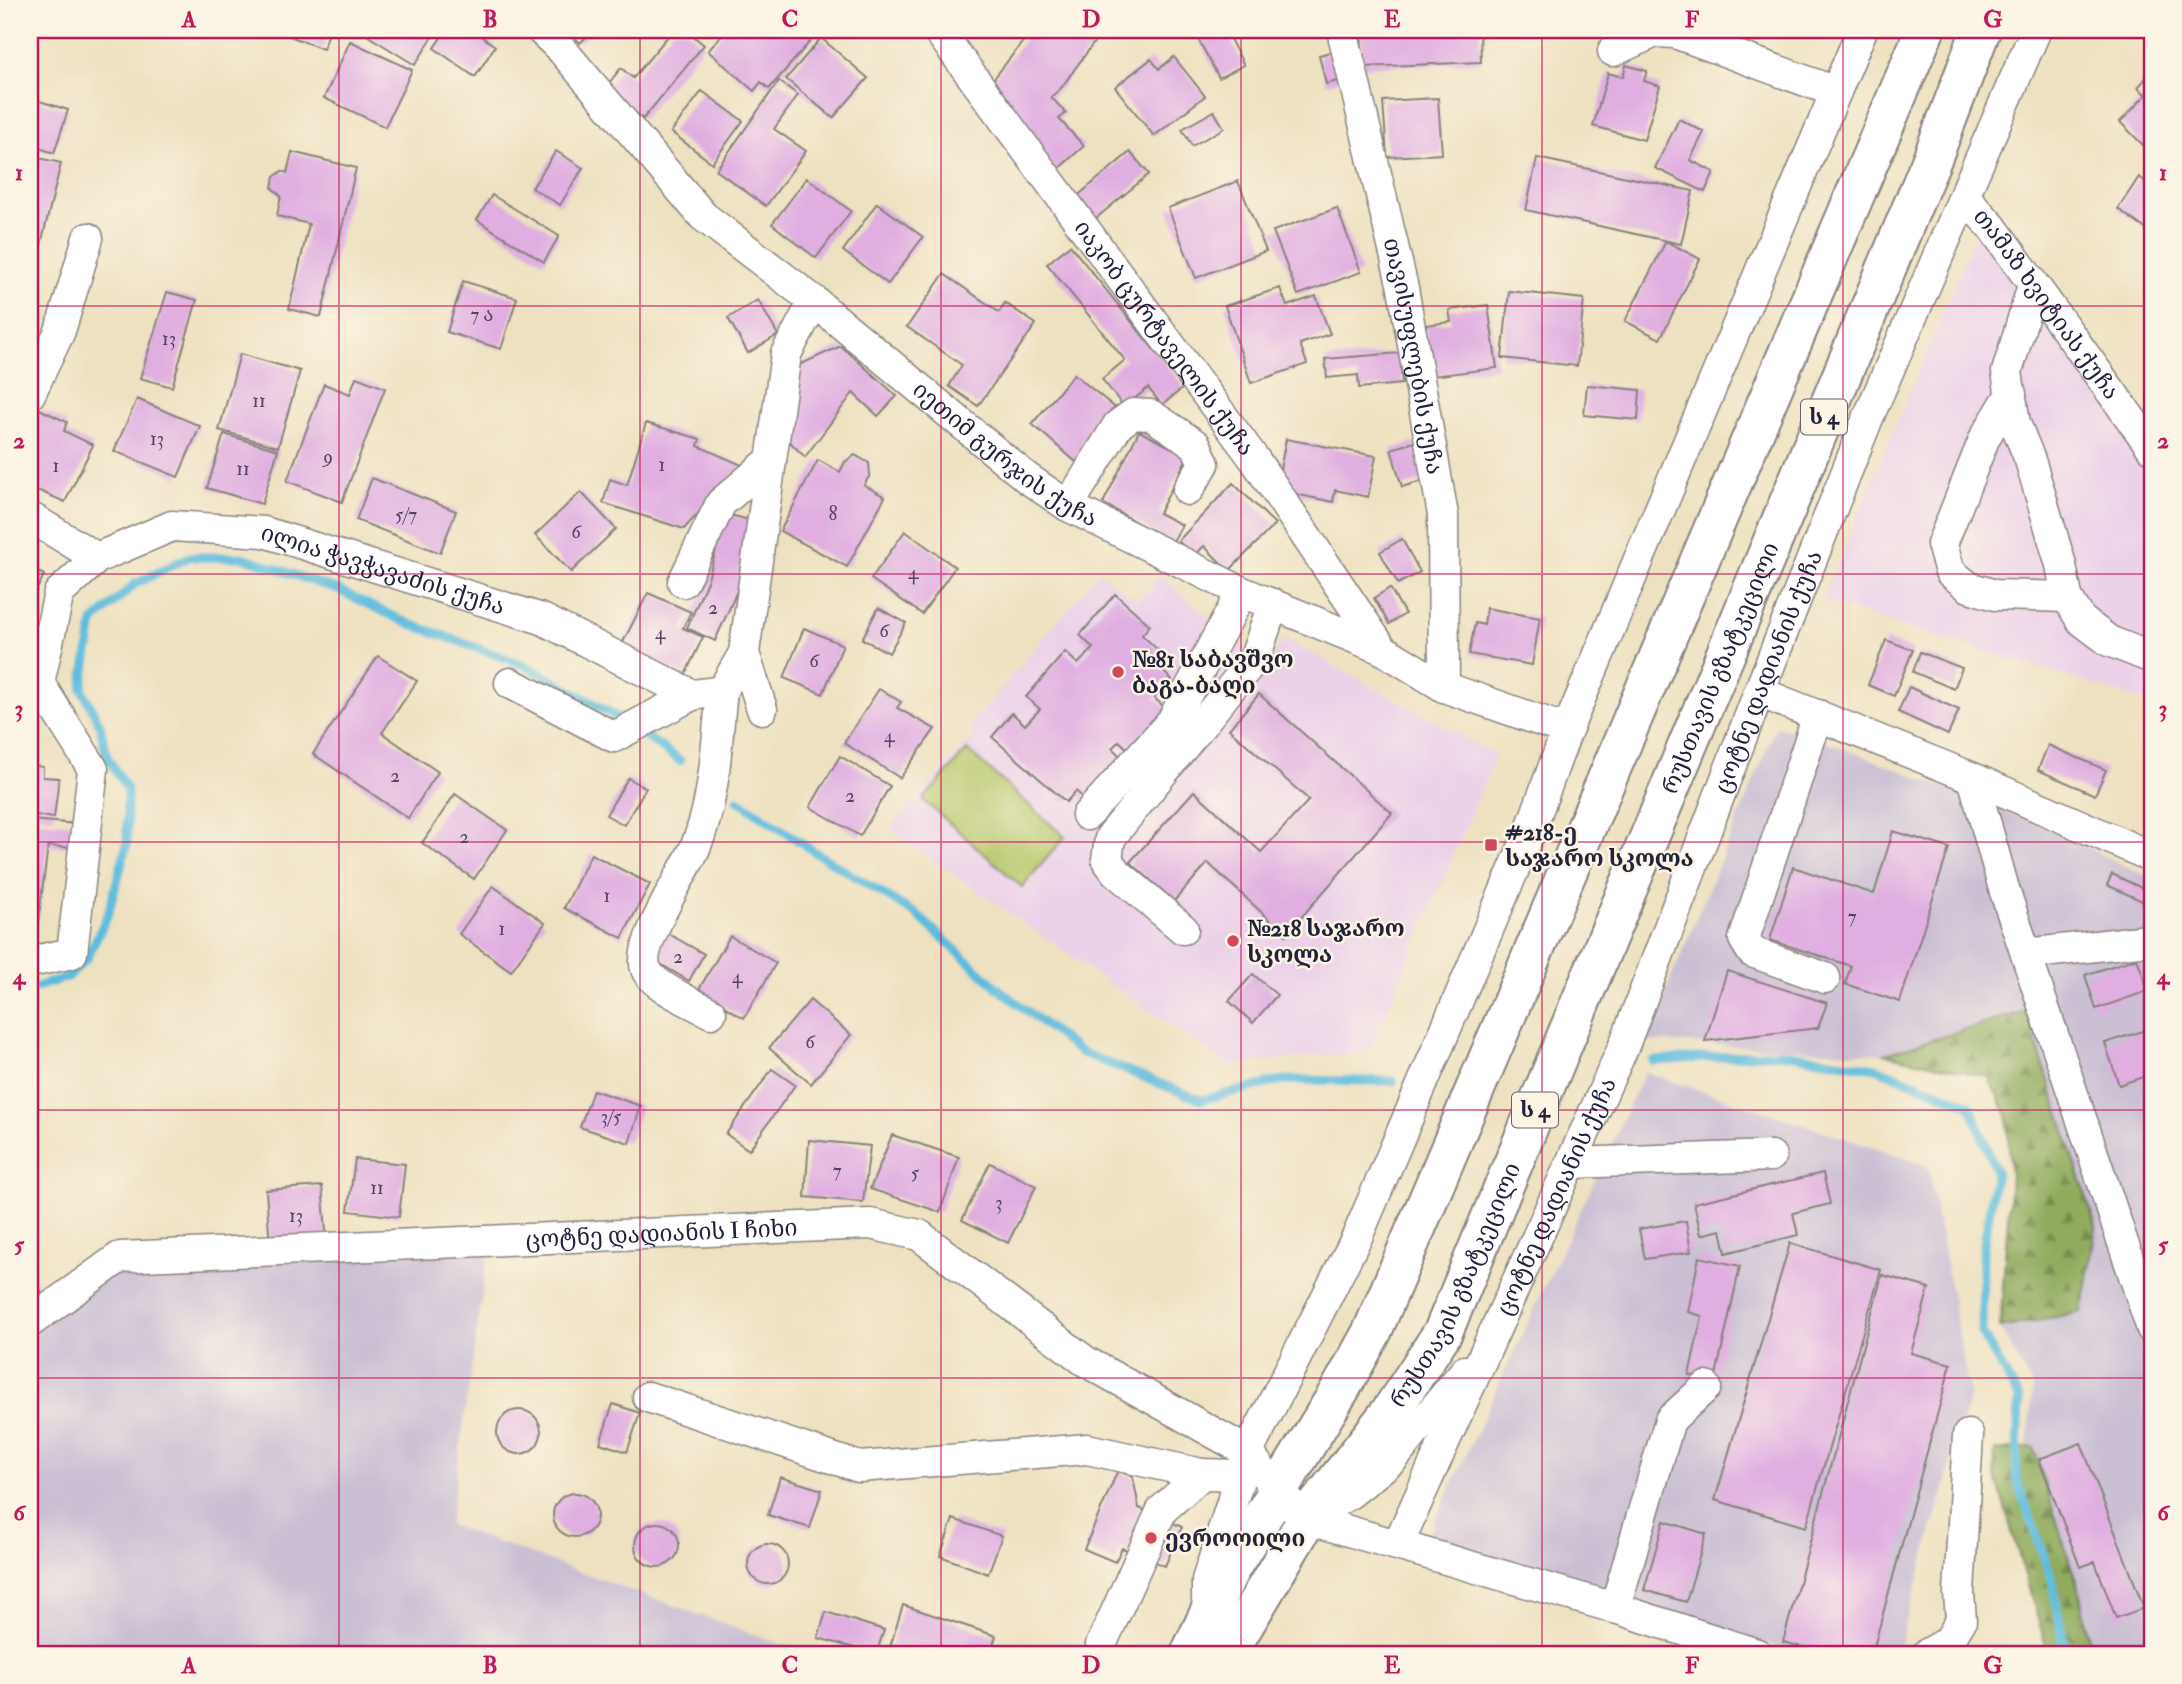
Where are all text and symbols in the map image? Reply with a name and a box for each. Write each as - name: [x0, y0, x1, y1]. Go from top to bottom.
- text: A: [181, 5, 197, 34]
- text: B: [482, 5, 498, 34]
- text: C: [782, 5, 798, 34]
- text: D: [1082, 5, 1100, 34]
- text: E: [1384, 5, 1401, 34]
- text: F: [1685, 5, 1700, 34]
- text: G: [1983, 5, 2003, 34]
- text: 1: [15, 158, 23, 187]
- text: 1: [2159, 158, 2167, 187]
- street label: თამაზ ხვიტიას ქუჩა: [1967, 202, 2126, 405]
- street label: იაკობ ცურტაველის ქუჩა: [1068, 214, 1261, 461]
- street label: თავისუფლების ქუჩა: [1377, 235, 1450, 477]
- house number: 7 ა: [471, 303, 493, 327]
- house number: 13: [162, 327, 176, 351]
- street label: იეთიმ გურჯის ქუჩა: [907, 375, 1102, 533]
- house number: 11: [252, 389, 266, 413]
- road number: ს 4: [1801, 400, 1847, 434]
- text: 2: [13, 426, 25, 455]
- text: 2: [2157, 426, 2169, 455]
- house number: 13: [150, 427, 164, 451]
- house number: 9: [321, 445, 333, 469]
- house number: 1: [659, 453, 665, 477]
- house number: 1: [53, 454, 59, 478]
- house number: 11: [236, 457, 250, 481]
- house number: 8: [829, 502, 838, 526]
- house number: 5/7: [395, 503, 417, 527]
- street label: ილია ჭავჭავაძის ქუჩა: [258, 518, 508, 621]
- house number: 6: [571, 520, 582, 544]
- street label: რუსთავის გზატკეცილი: [1655, 538, 1785, 798]
- street label: ცოტნე დადიანის ქუჩა: [1707, 546, 1828, 797]
- house number: 4: [908, 561, 919, 585]
- house number: 2: [708, 596, 718, 620]
- house number: 6: [879, 619, 890, 643]
- house number: 4: [655, 621, 666, 645]
- place label: №81 საბავშვო ბაგა-ბაღი: [1132, 645, 1294, 700]
- house number: 6: [809, 649, 820, 673]
- marker: №81 საბავშვო ბაგა-ბაღი: [1110, 664, 1126, 680]
- text: 3: [15, 694, 23, 723]
- text: 3: [2159, 694, 2167, 723]
- house number: 4: [884, 724, 895, 748]
- house number: 2: [390, 764, 400, 788]
- house number: 2: [845, 784, 855, 808]
- place label: #218-ე საჯარო სკოლა: [1505, 818, 1694, 873]
- house number: 2: [459, 825, 469, 849]
- marker: #218-ე საჯარო სკოლა: [1483, 837, 1499, 853]
- house number: 1: [604, 884, 610, 908]
- house number: 7: [1848, 905, 1857, 929]
- place label: №218 საჯარო სკოლა: [1247, 914, 1405, 969]
- house number: 1: [499, 917, 505, 941]
- marker: №218 საჯარო სკოლა: [1225, 933, 1241, 949]
- house number: 2: [673, 945, 683, 969]
- text: 4: [12, 962, 27, 991]
- text: 4: [2156, 962, 2171, 991]
- house number: 4: [732, 965, 743, 989]
- house number: 6: [805, 1030, 816, 1054]
- street label: ცოტნე დადიანის ქუჩა: [1489, 1073, 1622, 1320]
- road number: ს 4: [1512, 1092, 1558, 1128]
- house number: 3/5: [601, 1105, 622, 1129]
- street label: რუსთავის გზატკეცილი: [1383, 1158, 1527, 1413]
- house number: 7: [833, 1159, 842, 1183]
- house number: 5: [911, 1161, 920, 1185]
- house number: 11: [370, 1176, 384, 1200]
- house number: 3: [995, 1191, 1003, 1215]
- house number: 13: [289, 1204, 303, 1228]
- street label: ცოტნე დადიანის I ჩიხი: [525, 1213, 798, 1254]
- text: 5: [14, 1230, 25, 1259]
- text: 5: [2158, 1230, 2169, 1259]
- text: 6: [13, 1498, 27, 1527]
- text: 6: [2157, 1498, 2171, 1527]
- place label: ევროოილი: [1165, 1524, 1305, 1553]
- marker: ევროოილი: [1143, 1530, 1159, 1546]
- text: A: [181, 1651, 197, 1680]
- text: B: [482, 1651, 498, 1680]
- text: C: [782, 1651, 798, 1680]
- text: D: [1082, 1651, 1100, 1680]
- text: E: [1384, 1651, 1401, 1680]
- text: F: [1685, 1651, 1700, 1680]
- text: G: [1983, 1651, 2003, 1680]

